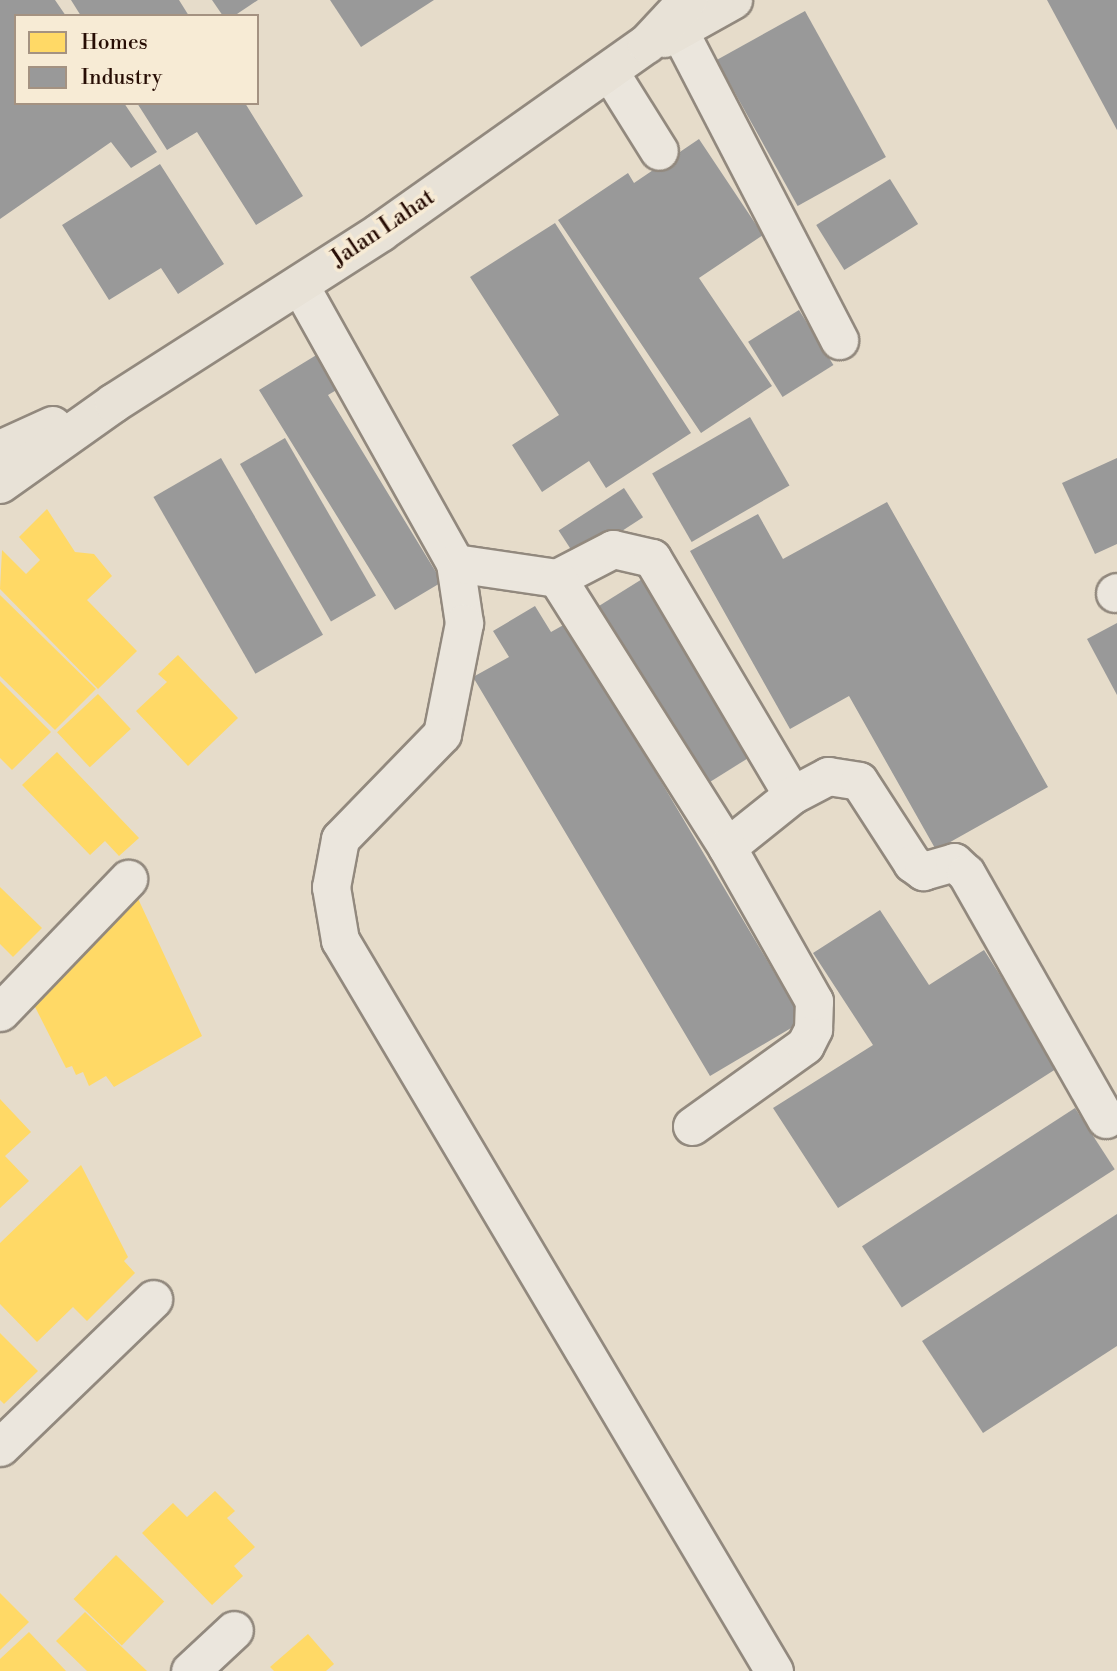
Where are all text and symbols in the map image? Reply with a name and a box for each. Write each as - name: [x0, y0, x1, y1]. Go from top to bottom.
- legend: [14, 14, 259, 105]
- text: Homes: [81, 30, 148, 56]
- text: Industry: [81, 65, 162, 91]
- street label: Jalan Lahat: [326, 183, 440, 273]

